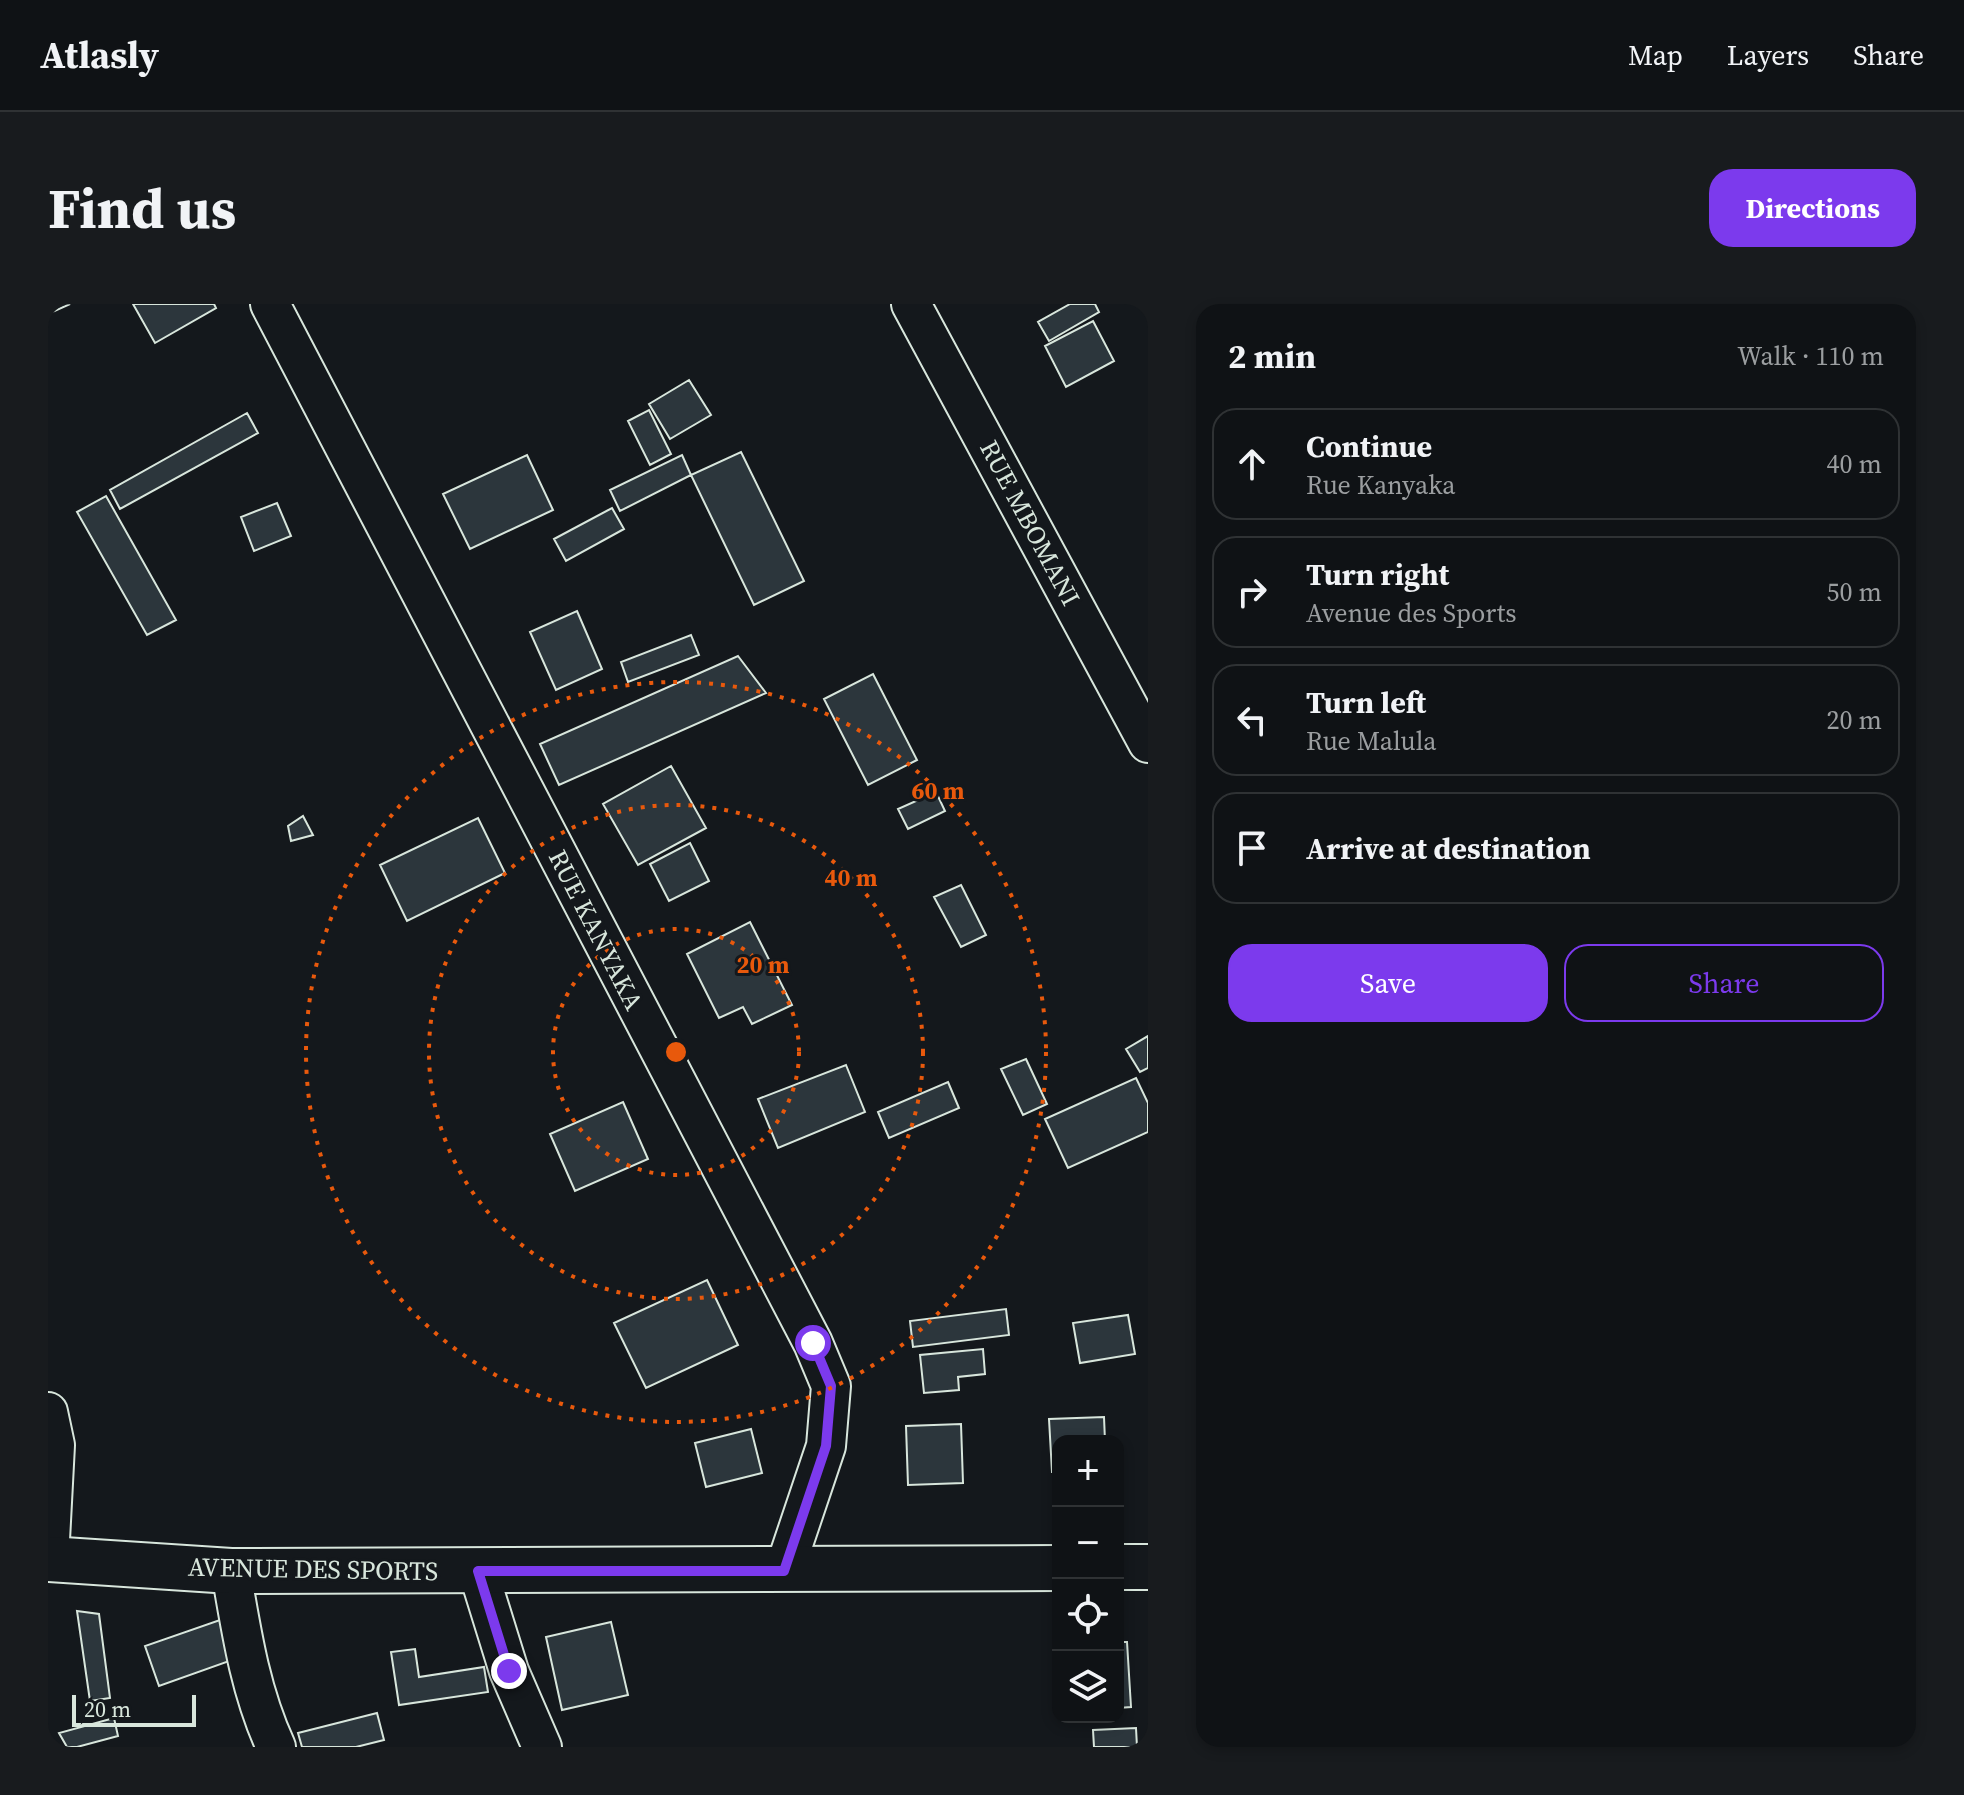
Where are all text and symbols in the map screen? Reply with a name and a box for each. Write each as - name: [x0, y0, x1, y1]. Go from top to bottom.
- text: Atlasly: [40, 29, 159, 81]
- text: Map: [1628, 36, 1683, 74]
- text: Layers: [1727, 36, 1809, 74]
- text: Share: [1853, 36, 1924, 74]
- button: Directions: [1709, 169, 1916, 247]
- text: Find us: [48, 170, 236, 247]
- text: 2 min: [1228, 333, 1316, 379]
- text: Walk · 110 m: [1737, 338, 1884, 374]
- text: Continue: [1306, 426, 1432, 467]
- street label: RUE MBOMANI: [971, 434, 1089, 612]
- icon: ahead: [1230, 442, 1274, 486]
- text: 40 m: [1827, 446, 1882, 482]
- text: Rue Kanyaka: [1306, 467, 1456, 503]
- text: Turn right: [1306, 554, 1449, 595]
- icon: right: [1230, 570, 1274, 614]
- text: 50 m: [1827, 574, 1882, 610]
- text: Avenue des Sports: [1306, 595, 1516, 631]
- text: Turn left: [1306, 682, 1426, 723]
- icon: left: [1230, 698, 1274, 742]
- text: 20 m: [1827, 702, 1882, 738]
- text: Rue Malula: [1306, 723, 1436, 759]
- text: 60 m: [912, 774, 965, 807]
- icon: arrive: [1230, 826, 1274, 870]
- text: Arrive at destination: [1306, 828, 1591, 869]
- street label: RUE KANYAKA: [540, 843, 652, 1017]
- text: 40 m: [825, 861, 878, 894]
- button: Save: [1228, 944, 1548, 1022]
- button: Share: [1564, 944, 1884, 1022]
- text: 20 m: [737, 948, 790, 981]
- centre of rings: [662, 1038, 690, 1066]
- route start: [795, 1325, 831, 1361]
- map controls: [1052, 1435, 1124, 1723]
- button: +: [1052, 1435, 1124, 1507]
- button: −: [1052, 1507, 1124, 1579]
- street label: AVENUE DES SPORTS: [188, 1549, 438, 1589]
- button: locate: [1052, 1579, 1124, 1651]
- button: layers: [1052, 1651, 1124, 1723]
- route end: [491, 1653, 527, 1689]
- scale bar: [72, 1691, 196, 1727]
- text: 20 m: [84, 1694, 131, 1724]

